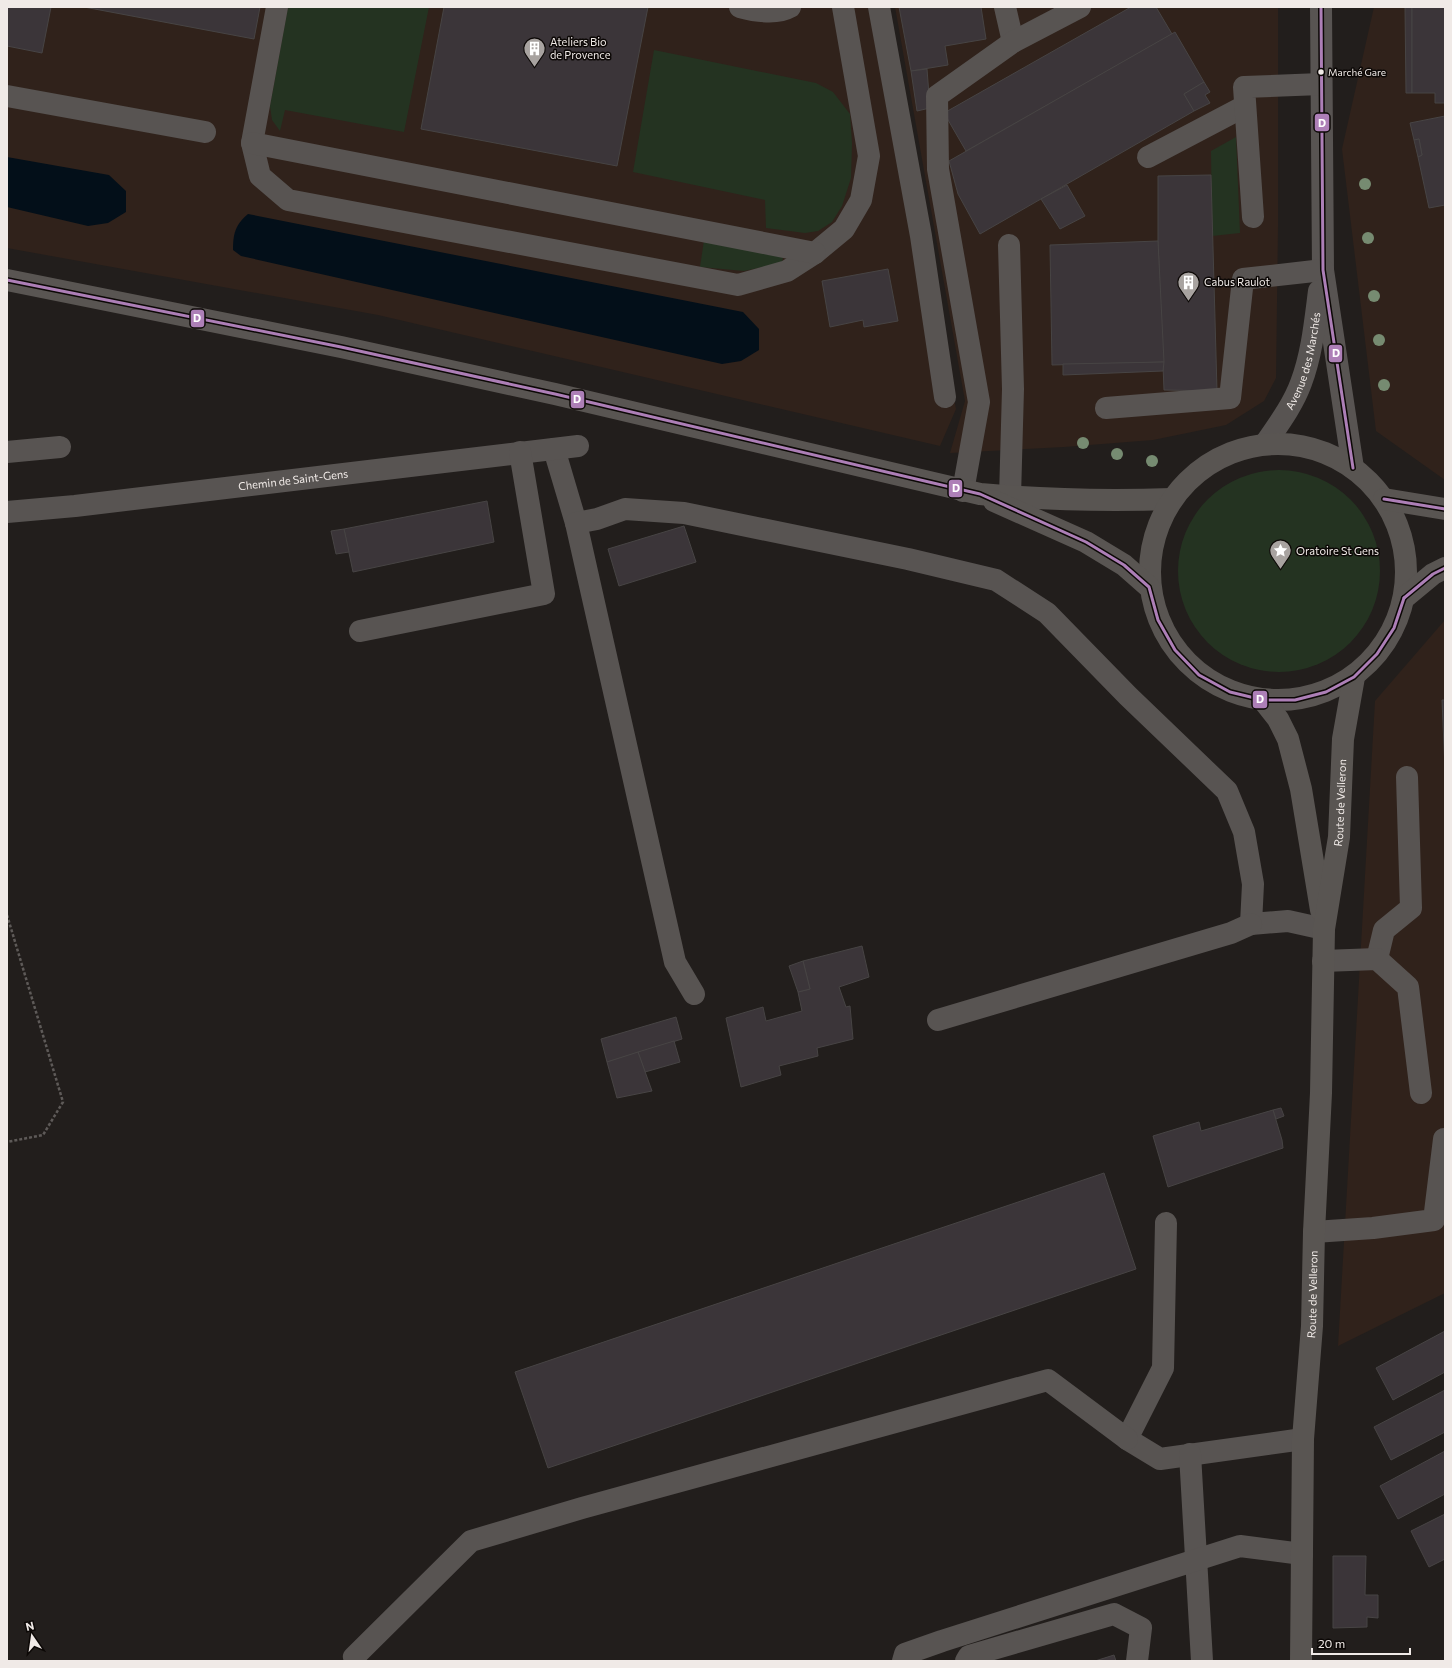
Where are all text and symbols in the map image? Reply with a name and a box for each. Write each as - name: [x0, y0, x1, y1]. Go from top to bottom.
- building icon: Ateliers Bio de Provence: [521, 35, 547, 68]
- place label: Ateliers Bio de Provence: [550, 35, 611, 61]
- place label: Marché Gare: [1328, 66, 1386, 78]
- marker: Marché Gare: [1316, 67, 1326, 77]
- line badge: D: [1314, 113, 1330, 132]
- text: D: [1318, 116, 1326, 129]
- building icon: Cabus Raulot: [1175, 269, 1201, 302]
- place label: Cabus Raulot: [1204, 275, 1271, 288]
- line badge: D: [190, 309, 205, 328]
- text: D: [193, 311, 201, 324]
- street label: Avenue des Marchés: [1282, 311, 1322, 412]
- line badge: D: [1328, 344, 1343, 363]
- text: D: [1332, 346, 1340, 359]
- line badge: D: [570, 390, 585, 409]
- text: D: [573, 392, 581, 405]
- street label: Chemin de Saint-Gens: [237, 466, 349, 492]
- line badge: D: [948, 479, 963, 498]
- text: D: [952, 481, 960, 494]
- place icon: Oratoire St Gens: [1267, 538, 1293, 571]
- place label: Oratoire St Gens: [1296, 544, 1379, 557]
- line badge: D: [1252, 690, 1268, 709]
- text: D: [1256, 692, 1264, 705]
- street label: Route de Velleron: [1331, 759, 1348, 847]
- street label: Route de Velleron: [1304, 1250, 1320, 1339]
- north arrow: [12, 1616, 52, 1656]
- text: N: [24, 1619, 35, 1633]
- scale bar: [1312, 1630, 1410, 1656]
- text: 20 m: [1318, 1636, 1345, 1650]

